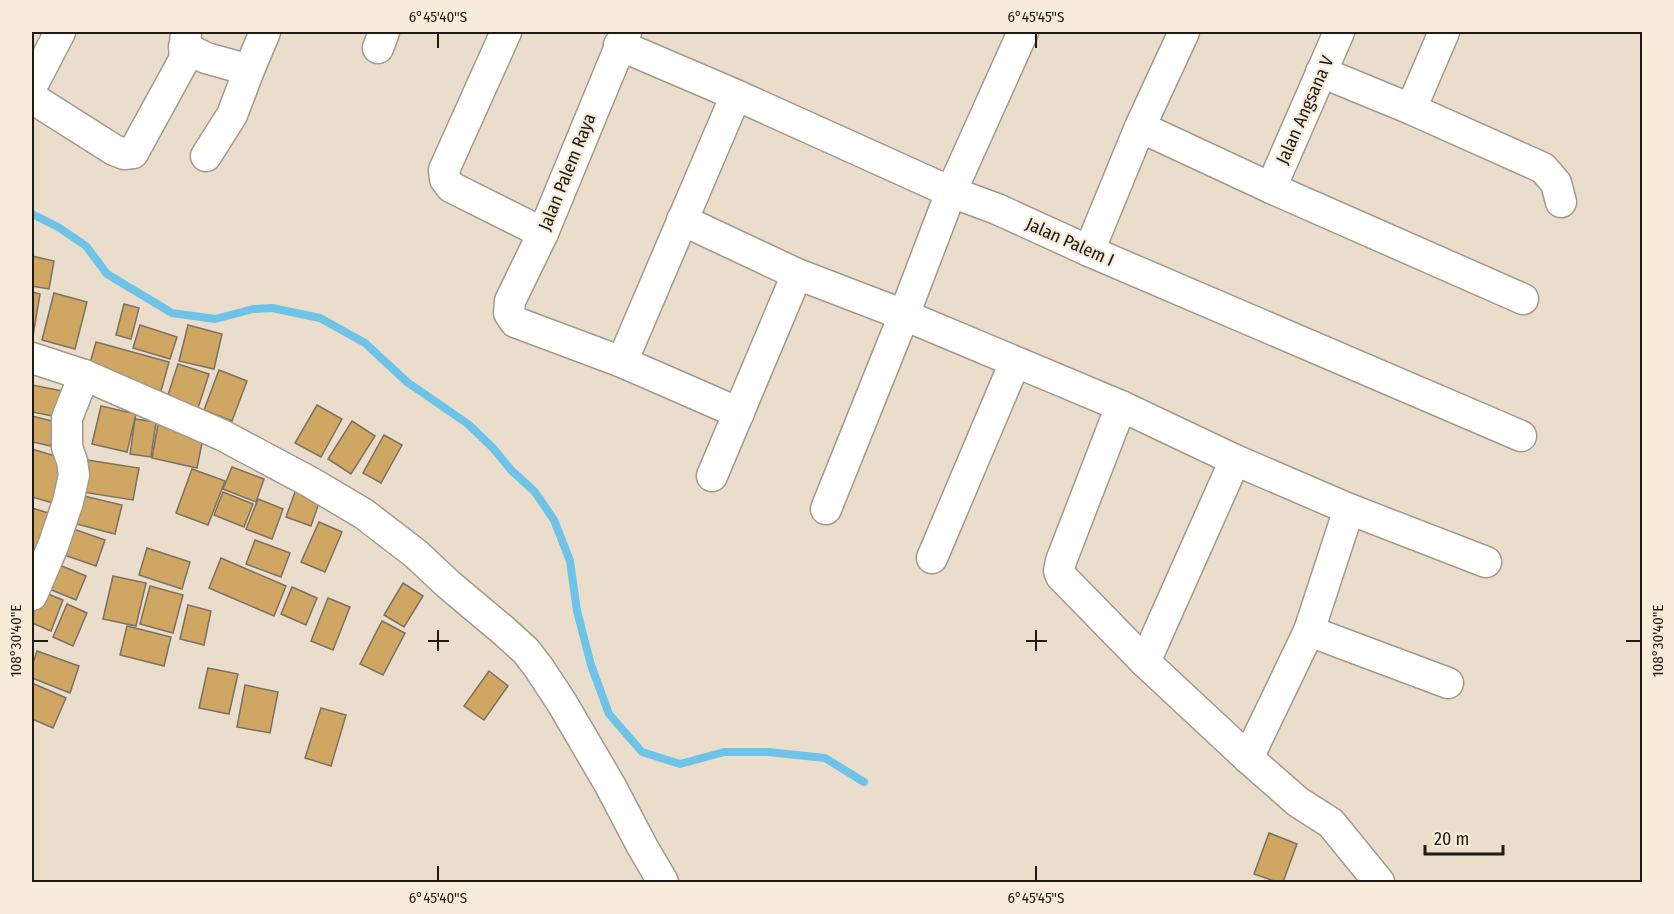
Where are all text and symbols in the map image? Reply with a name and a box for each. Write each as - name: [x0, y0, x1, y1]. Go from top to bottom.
- text: 6°45'40"S: [409, 8, 467, 26]
- text: 6°45'45"S: [1008, 8, 1064, 26]
- street label: Jalan Angsana V: [1271, 52, 1339, 168]
- street label: Jalan Palem Raya: [534, 110, 601, 234]
- street label: Jalan Palem I: [1022, 213, 1118, 271]
- text: 108°30'40"E: [7, 605, 25, 677]
- text: 108°30'40"E: [1649, 605, 1667, 677]
- scale bar: [1425, 818, 1503, 856]
- text: 20 m: [1434, 828, 1469, 850]
- text: 6°45'40"S: [409, 889, 467, 907]
- text: 6°45'45"S: [1008, 889, 1064, 907]

